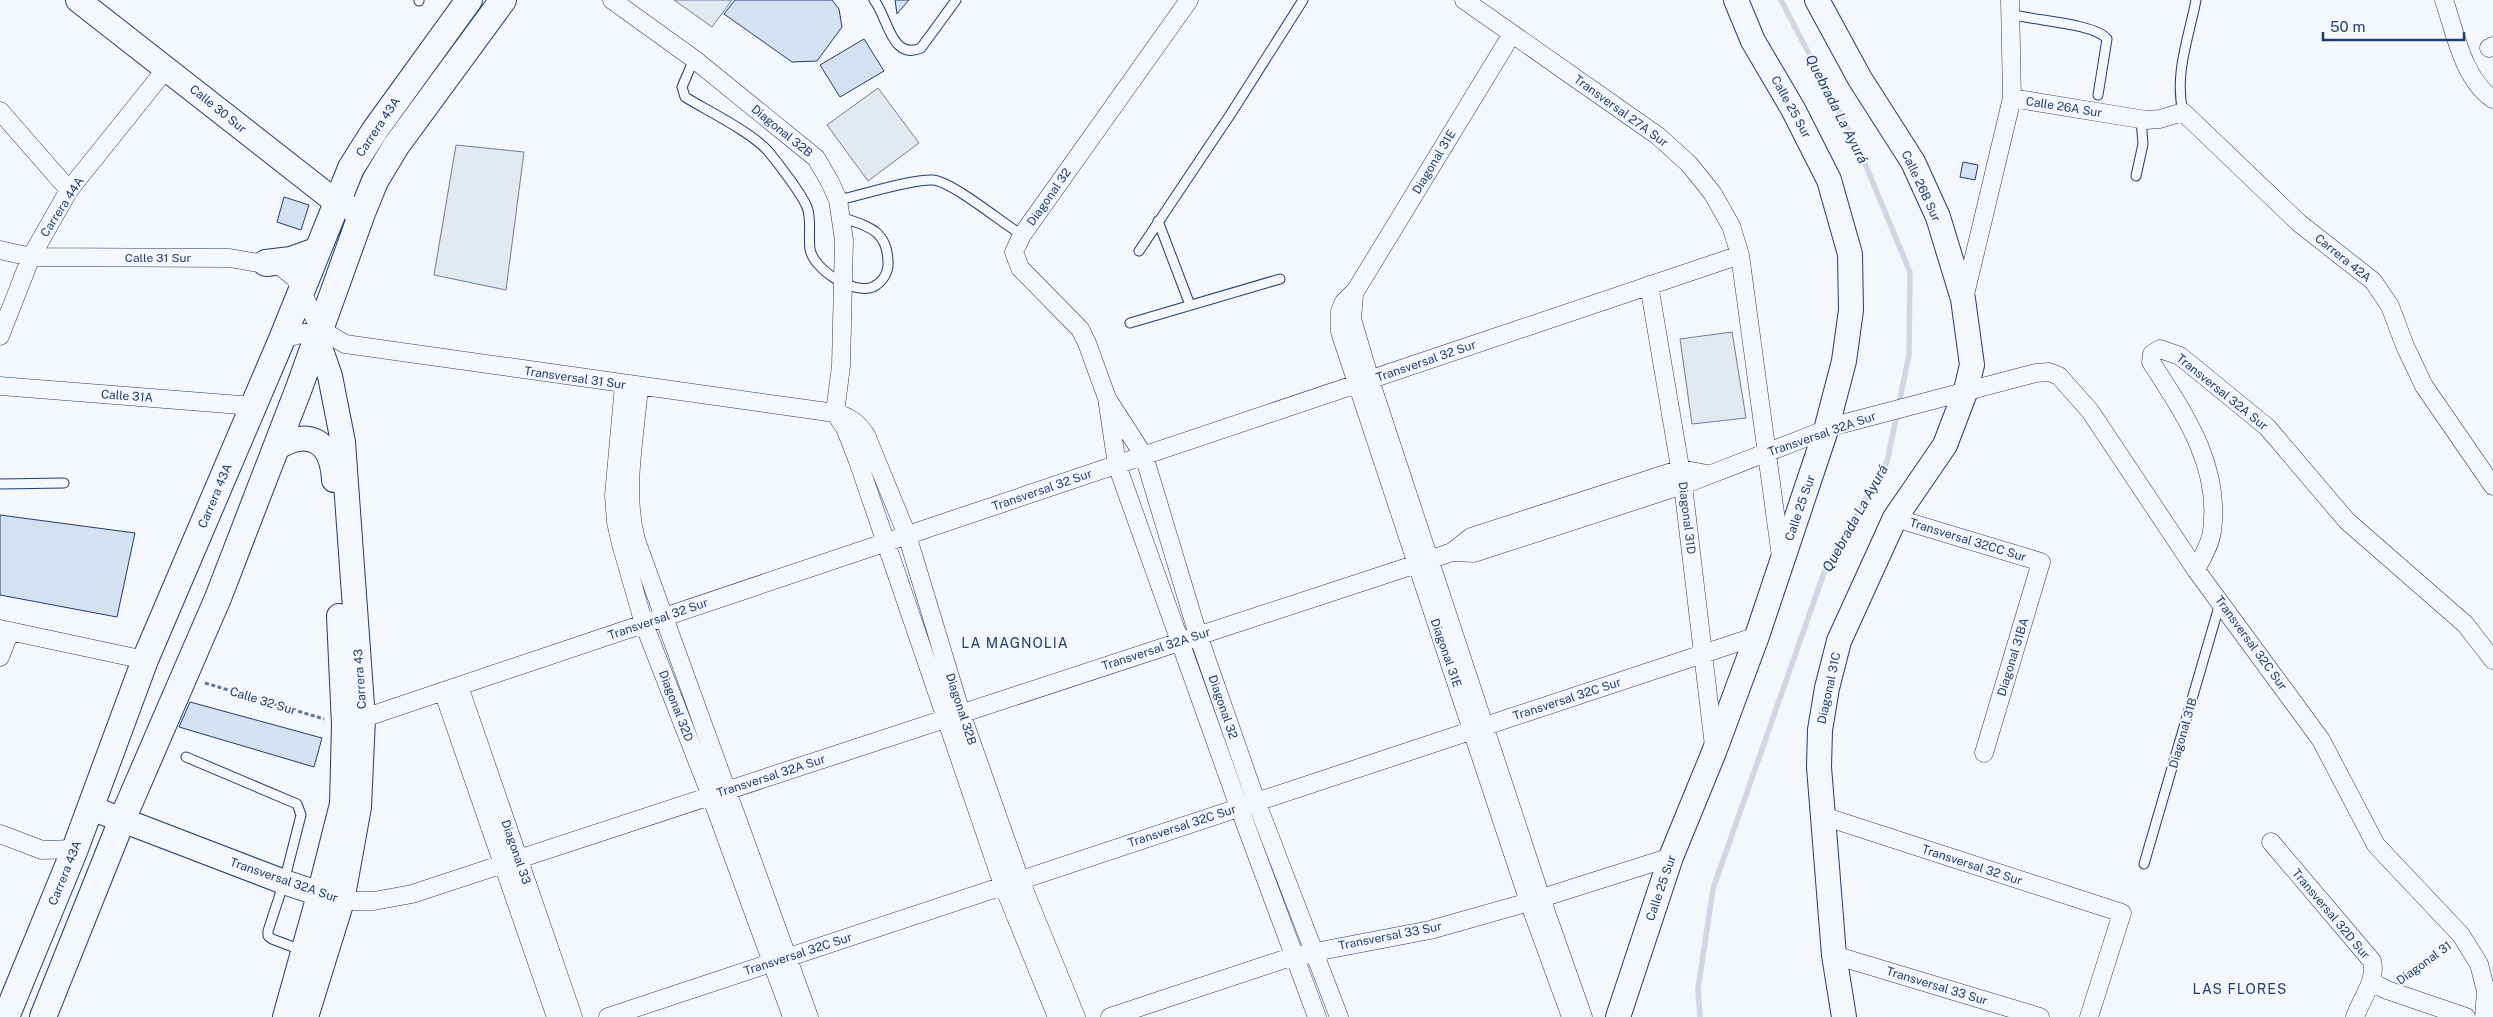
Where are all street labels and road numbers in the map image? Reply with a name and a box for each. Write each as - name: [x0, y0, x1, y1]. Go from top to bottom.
- street label: Transversal 27A Sur: [1571, 72, 1671, 150]
- street label: Calle 25 Sur: [1768, 74, 1814, 141]
- street label: Calle 30 Sur: [187, 82, 249, 136]
- street label: Carrera 43A: [353, 94, 403, 159]
- street label: Calle 26A Sur: [2025, 94, 2103, 120]
- street label: Diagonal 32B: [749, 102, 815, 160]
- street label: Diagonal 31E: [1409, 128, 1459, 196]
- street label: Calle 26B Sur: [1898, 148, 1944, 224]
- street label: Diagonal 32: [1024, 166, 1074, 228]
- street label: Carrera 44A: [37, 174, 87, 240]
- street label: Carrera 42A: [2312, 231, 2374, 285]
- street label: Calle 31 Sur: [125, 251, 191, 265]
- street label: Transversal 32 Sur: [1374, 337, 1478, 385]
- street label: Transversal 32A Sur: [2174, 351, 2271, 433]
- street label: Transversal 31 Sur: [523, 364, 627, 392]
- street label: Calle 31A: [100, 387, 154, 405]
- street label: Transversal 32A Sur: [1766, 409, 1878, 459]
- street label: Carrera 43A: [195, 461, 235, 530]
- street label: Transversal 32 Sur: [990, 466, 1094, 514]
- street label: Calle 25 Sur: [1782, 473, 1818, 543]
- street label: Diagonal 31D: [1676, 481, 1698, 555]
- street label: Transversal 32CC Sur: [1908, 516, 2028, 565]
- street label: Transversal 32C Sur: [2212, 593, 2290, 693]
- street label: Transversal 32 Sur: [606, 595, 710, 643]
- street label: Diagonal 31BA: [1994, 616, 2032, 698]
- street label: Diagonal 31E: [1428, 617, 1464, 689]
- street label: Transversal 32A Sur: [1100, 625, 1212, 673]
- street label: Carrera 43: [351, 649, 369, 709]
- street label: Diagonal 31C: [1815, 651, 1843, 725]
- street label: Diagonal 32D: [656, 668, 696, 744]
- street label: Diagonal 32B: [943, 671, 979, 747]
- street label: Diagonal 32: [1206, 673, 1240, 741]
- street label: Transversal 32C Sur: [1511, 675, 1623, 723]
- street label: Calle 32 Sur: [228, 684, 298, 718]
- street label: Diagonal 31B: [2166, 696, 2200, 770]
- street label: Transversal 32A Sur: [715, 752, 827, 800]
- street label: Transversal 32C Sur: [1126, 802, 1238, 850]
- street label: Diagonal 33: [498, 818, 534, 886]
- street label: Carrera 43A: [46, 838, 85, 907]
- street label: Transversal 32 Sur: [1920, 842, 2024, 888]
- street label: Calle 25 Sur: [1643, 853, 1679, 923]
- street label: Transversal 32A Sur: [228, 855, 340, 905]
- street label: Transversal 32D Sur: [2289, 866, 2373, 962]
- street label: Transversal 33 Sur: [1337, 919, 1443, 953]
- street label: Transversal 32C Sur: [742, 930, 854, 978]
- street label: Diagonal 31: [2394, 938, 2454, 988]
- street label: Transversal 33 Sur: [1885, 964, 1990, 1008]

